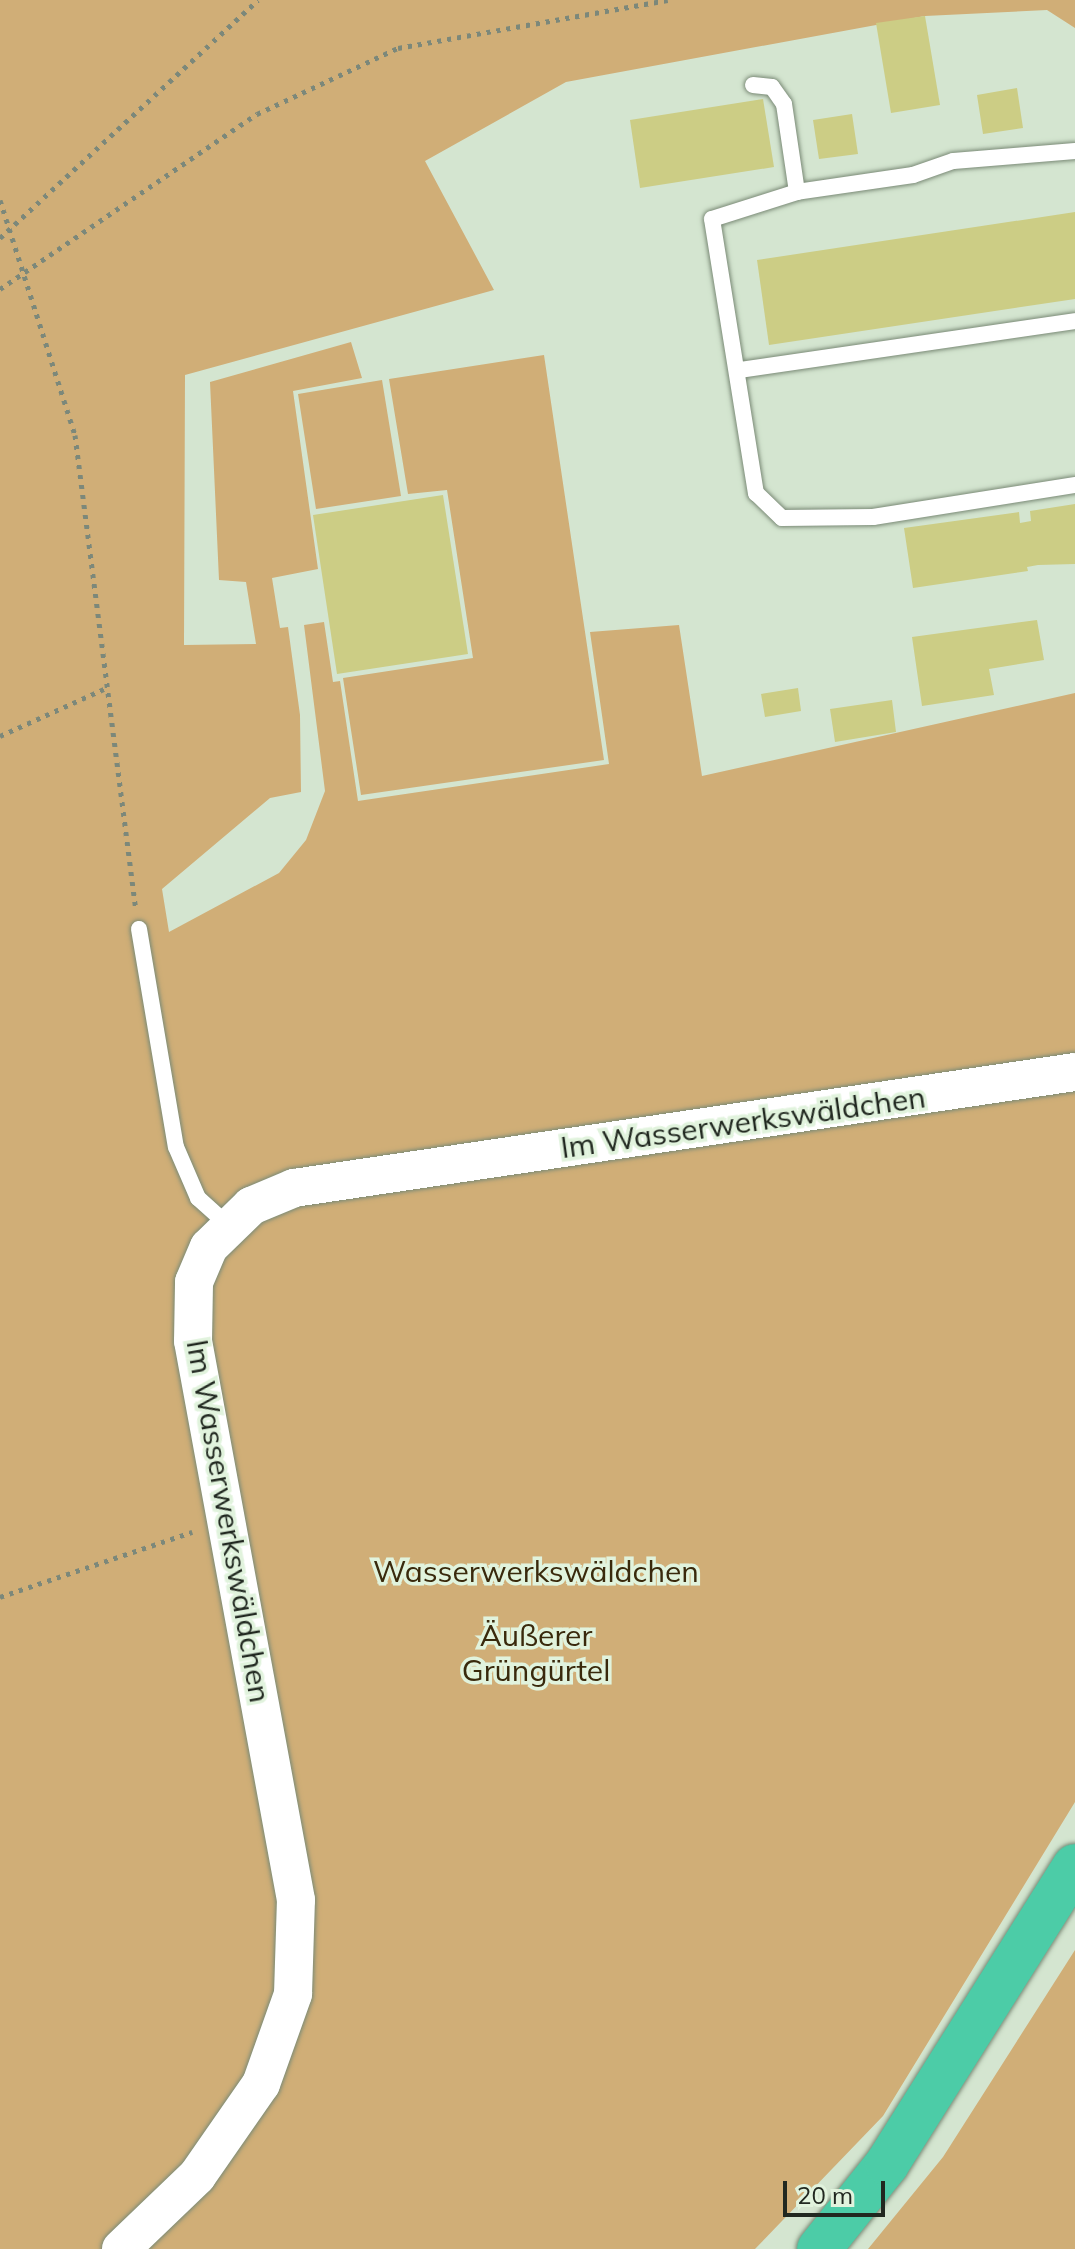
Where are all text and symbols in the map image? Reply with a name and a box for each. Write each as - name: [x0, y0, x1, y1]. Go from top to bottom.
- street label: Im Wasserwerkswäldchen: [558, 1079, 928, 1165]
- street label: Im Wasserwerkswäldchen: [179, 1337, 279, 1705]
- park label: Wasserwerkswäldchen: [373, 1553, 699, 1589]
- park label: Äußerer Grüngürtel: [462, 1617, 610, 1688]
- scale bar: [787, 2165, 889, 2215]
- text: 20 m: [797, 2180, 853, 2210]

